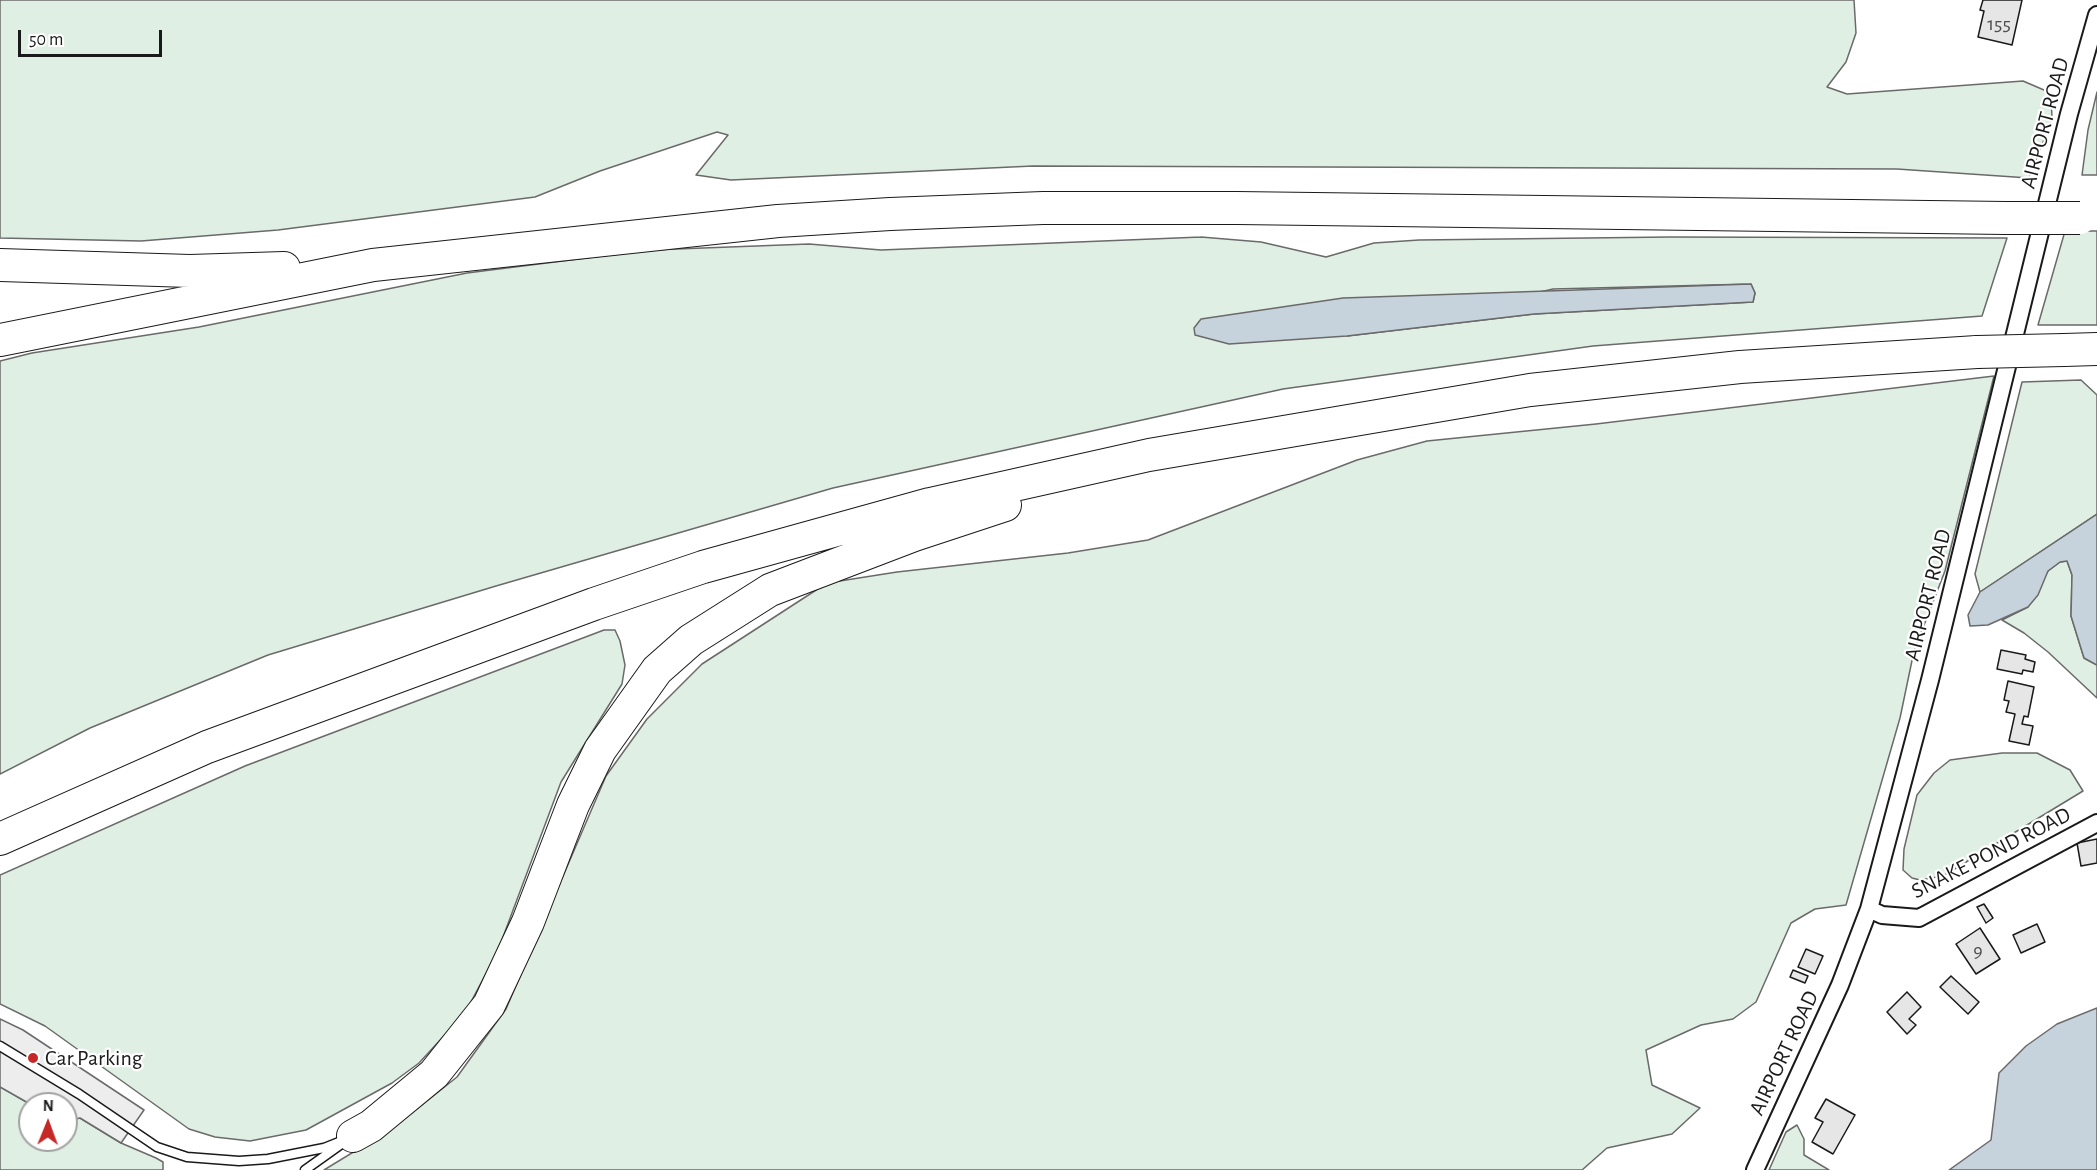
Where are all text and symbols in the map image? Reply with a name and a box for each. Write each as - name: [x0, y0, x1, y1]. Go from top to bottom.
- house number: 155: [1987, 12, 2011, 36]
- scale bar: [21, 18, 165, 56]
- text: 50 m: [29, 31, 63, 49]
- street label: AIRPORT ROAD: [2015, 55, 2075, 191]
- street label: AIRPORT ROAD: [1899, 526, 1957, 664]
- street label: SNAKE POND ROAD: [1907, 801, 2075, 905]
- house number: 9: [1973, 939, 1983, 963]
- street label: AIRPORT ROAD: [1744, 986, 1824, 1120]
- place label: Car Parking: [45, 1045, 142, 1071]
- marker: Car Parking: [26, 1051, 40, 1065]
- north arrow: [18, 1092, 78, 1152]
- text: N: [43, 1098, 54, 1114]

